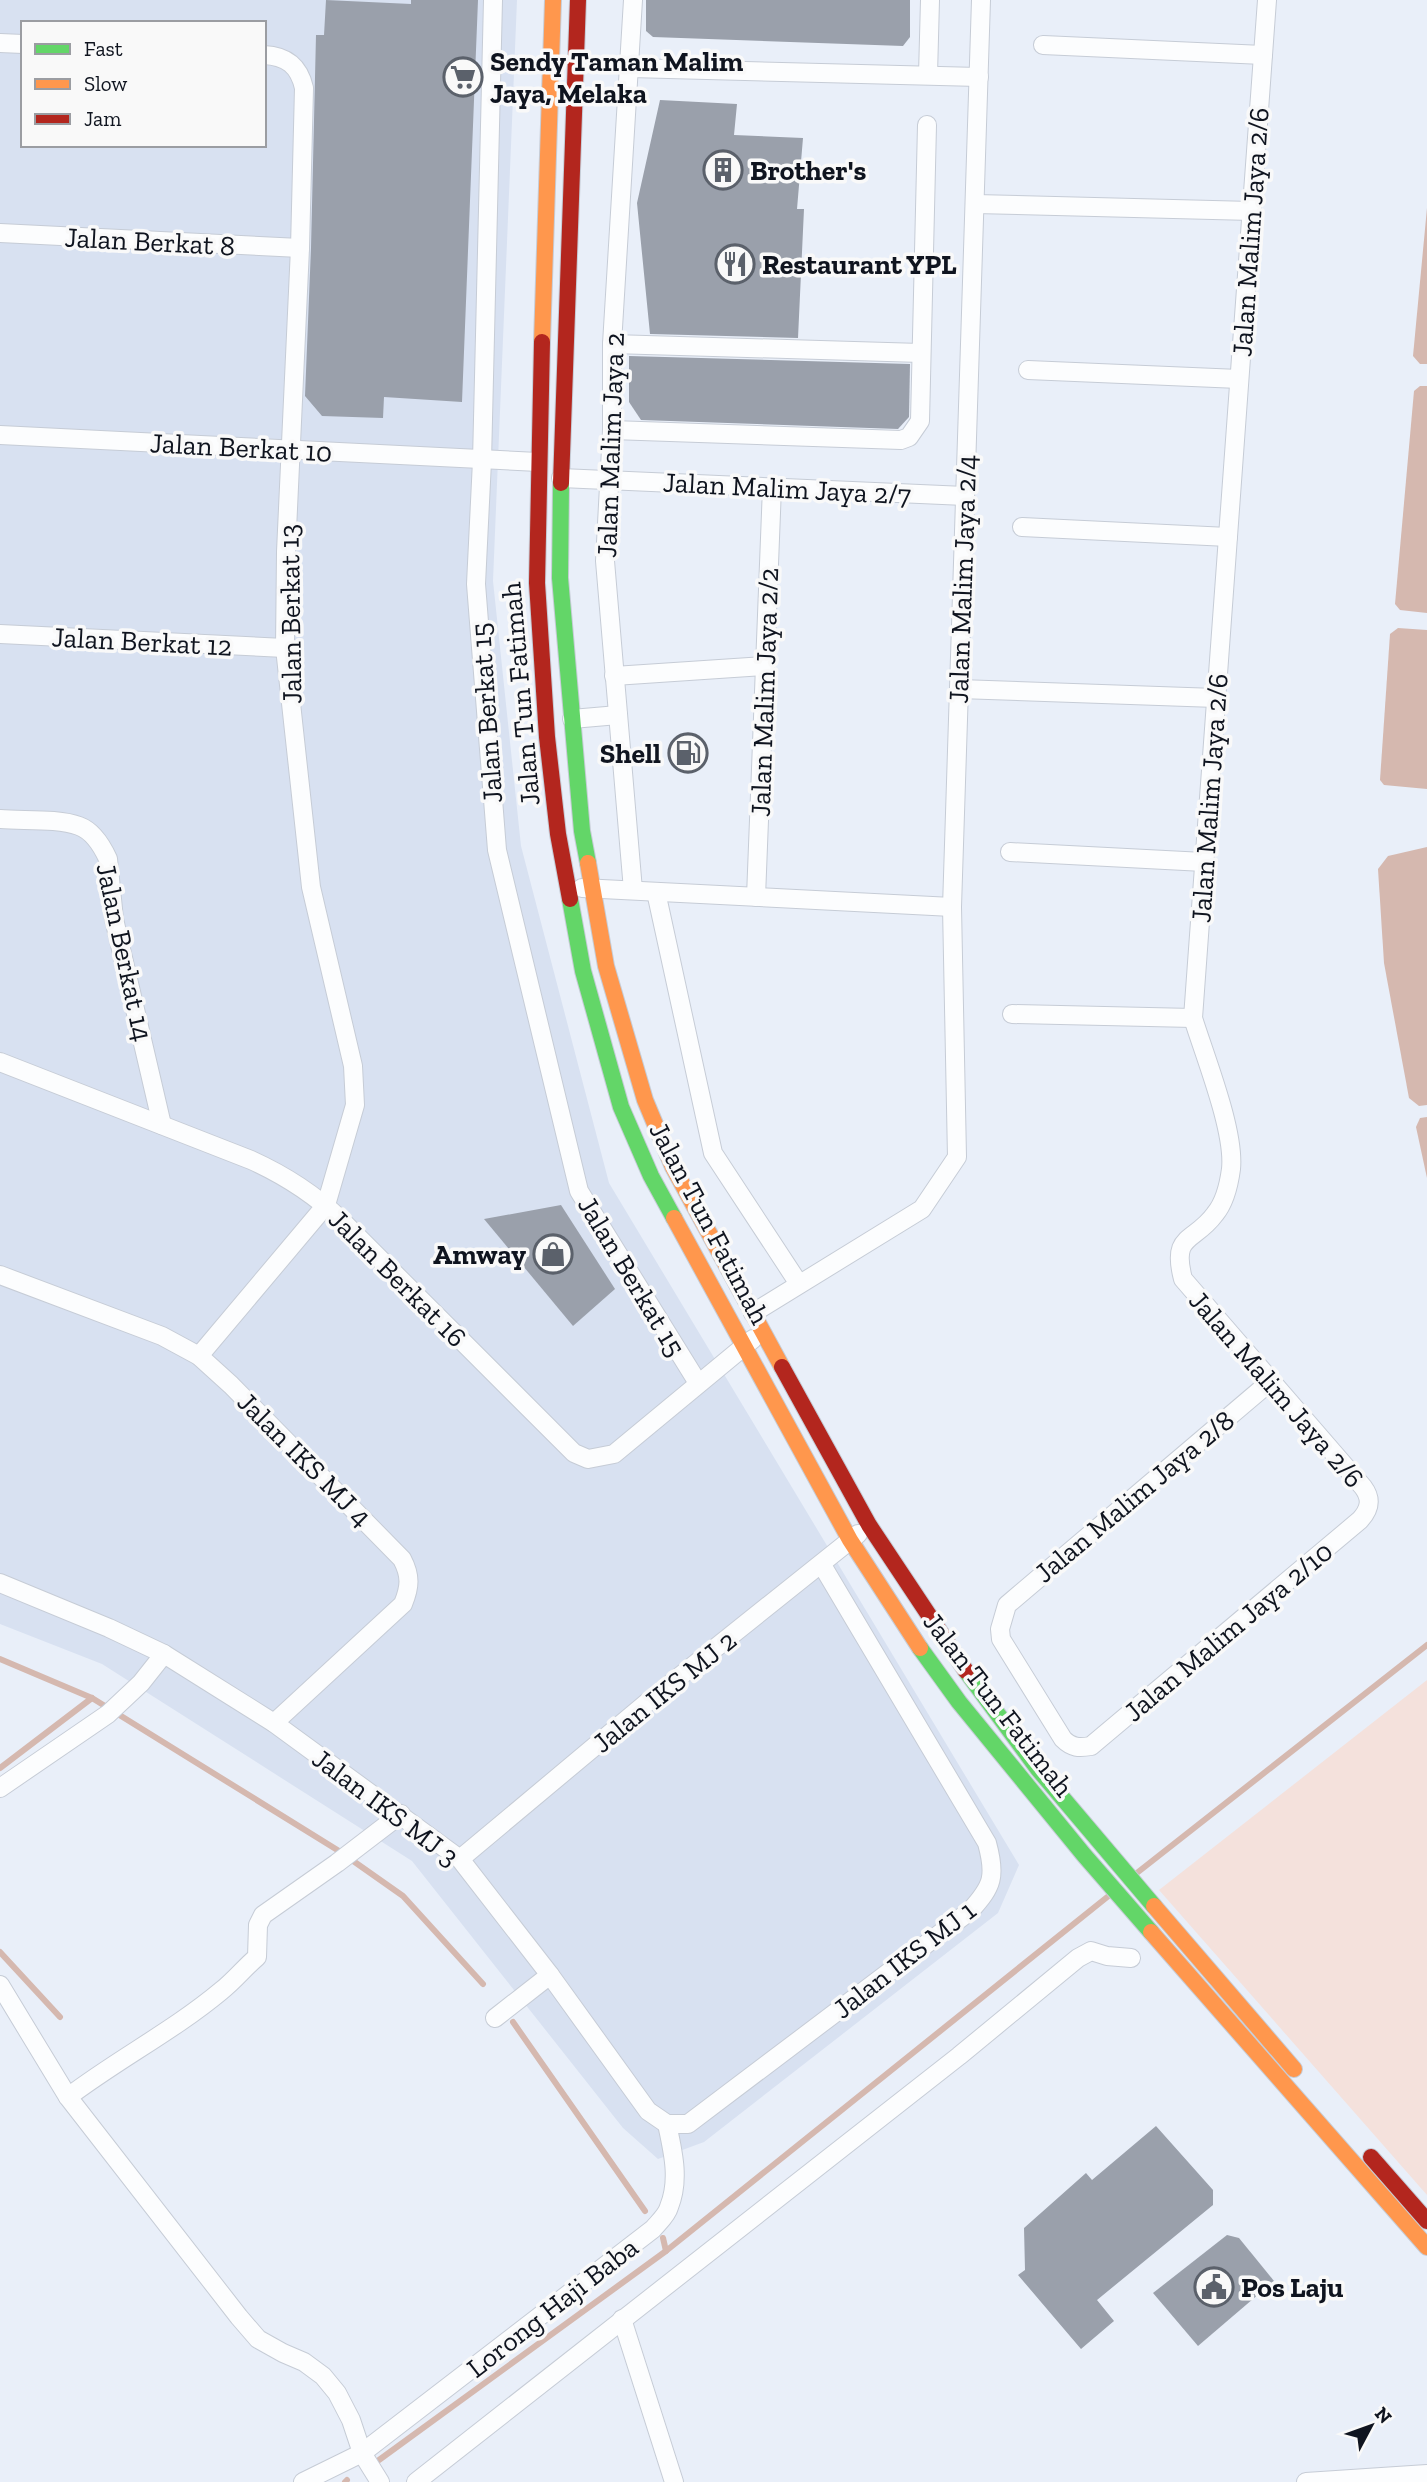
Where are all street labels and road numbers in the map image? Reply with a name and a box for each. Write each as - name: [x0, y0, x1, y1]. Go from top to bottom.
- street label: Jalan Malim Jaya 2/6: [1225, 106, 1276, 358]
- street label: Jalan Berkat 8: [64, 221, 236, 262]
- street label: Jalan Malim Jaya 2: [590, 332, 631, 558]
- street label: Jalan Berkat 10: [149, 426, 333, 469]
- street label: Jalan Malim Jaya 2/4: [942, 454, 983, 704]
- street label: Jalan Malim Jaya 2/7: [662, 466, 912, 511]
- street label: Jalan Berkat 13: [272, 524, 309, 704]
- street label: Jalan Malim Jaya 2/2: [744, 567, 785, 817]
- street label: Jalan Tun Fatimah: [494, 581, 547, 807]
- street label: Jalan Berkat 12: [51, 620, 233, 663]
- street label: Jalan Berkat 15: [464, 622, 509, 804]
- street label: Jalan Malim Jaya 2/6: [1184, 672, 1235, 924]
- street label: Jalan Berkat 14: [90, 860, 159, 1044]
- street label: Jalan Tun Fatimah: [642, 1116, 777, 1330]
- street label: Jalan Berkat 15: [571, 1190, 692, 1362]
- street label: Jalan Berkat 16: [322, 1203, 473, 1354]
- street label: Jalan Malim Jaya 2/6: [1182, 1284, 1371, 1494]
- street label: Jalan IKS MJ 4: [231, 1385, 379, 1533]
- street label: Jalan Malim Jaya 2/8: [1028, 1403, 1241, 1589]
- street label: Jalan Malim Jaya 2/10: [1117, 1535, 1339, 1728]
- street label: Jalan Tun Fatimah: [917, 1606, 1081, 1803]
- street label: Jalan IKS MJ 2: [586, 1623, 743, 1759]
- street label: Jalan IKS MJ 3: [306, 1742, 465, 1873]
- street label: Jalan IKS MJ 1: [826, 1893, 982, 2025]
- street label: Lorong Haji Baba: [460, 2230, 645, 2384]

